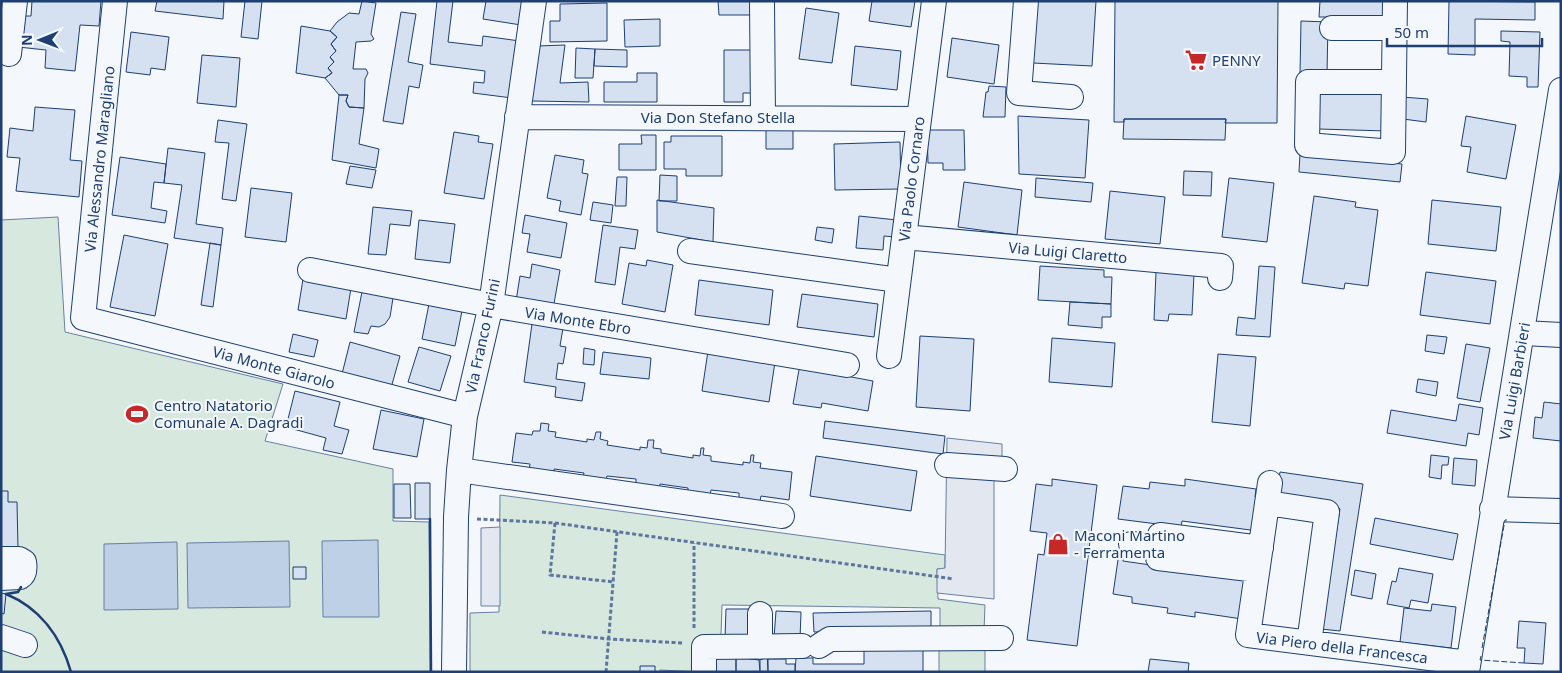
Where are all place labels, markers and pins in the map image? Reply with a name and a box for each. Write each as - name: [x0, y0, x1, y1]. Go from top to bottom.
- supermarket icon: PENNY: [1183, 47, 1209, 73]
- place label: PENNY: [1212, 50, 1261, 70]
- place label: Centro Natatorio Comunale A. Dagradi: [154, 395, 303, 432]
- sports icon: Centro Natatorio Comunale A. Dagradi: [124, 401, 150, 427]
- place label: Maconi Martino - Ferramenta: [1074, 525, 1185, 562]
- shop icon: Maconi Martino - Ferramenta: [1045, 531, 1071, 557]

